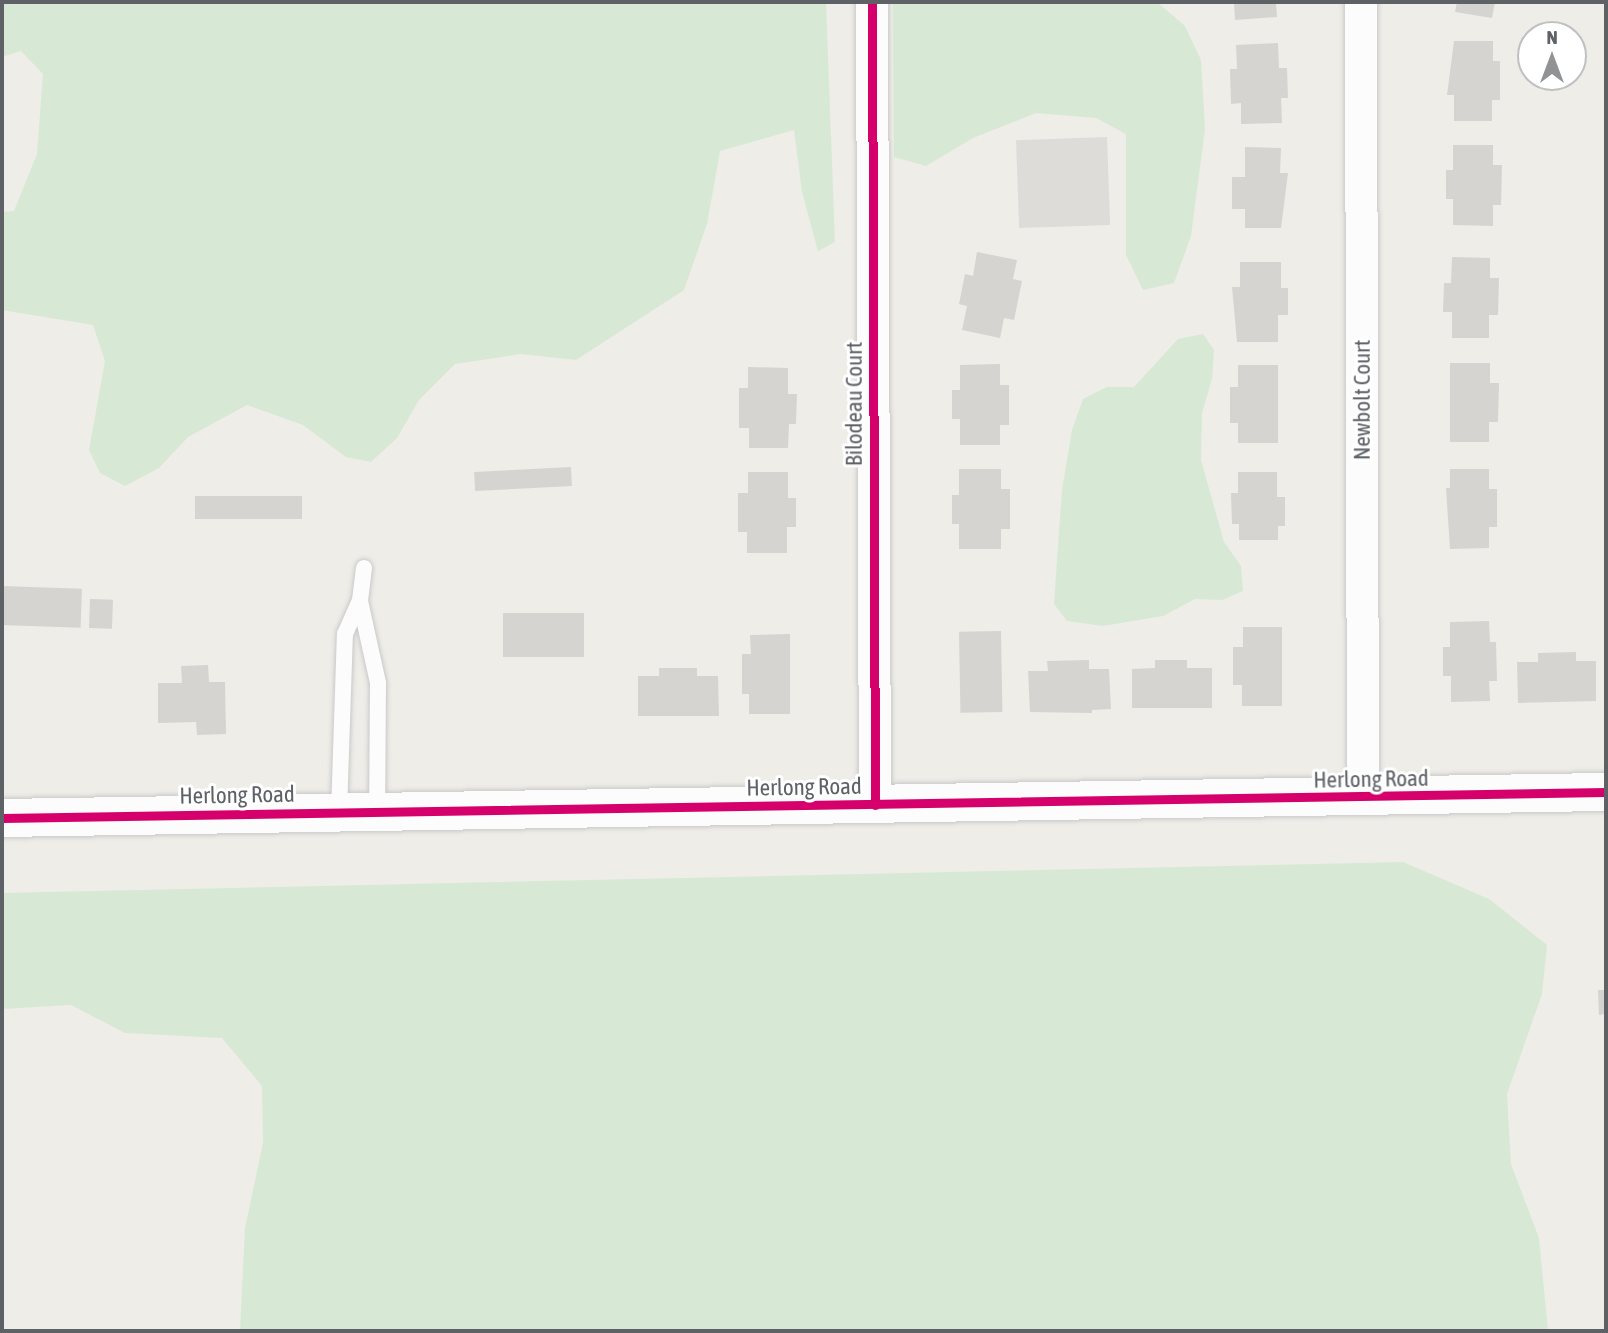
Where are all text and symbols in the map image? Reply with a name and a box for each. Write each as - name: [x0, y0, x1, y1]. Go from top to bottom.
- north arrow: [1517, 21, 1587, 91]
- text: N: [1546, 26, 1558, 48]
- street label: Newbolt Court: [1348, 340, 1376, 460]
- street label: Bilodeau Court: [840, 342, 868, 466]
- street label: Herlong Road: [1313, 764, 1429, 794]
- street label: Herlong Road: [746, 772, 862, 802]
- street label: Herlong Road: [179, 780, 295, 810]

